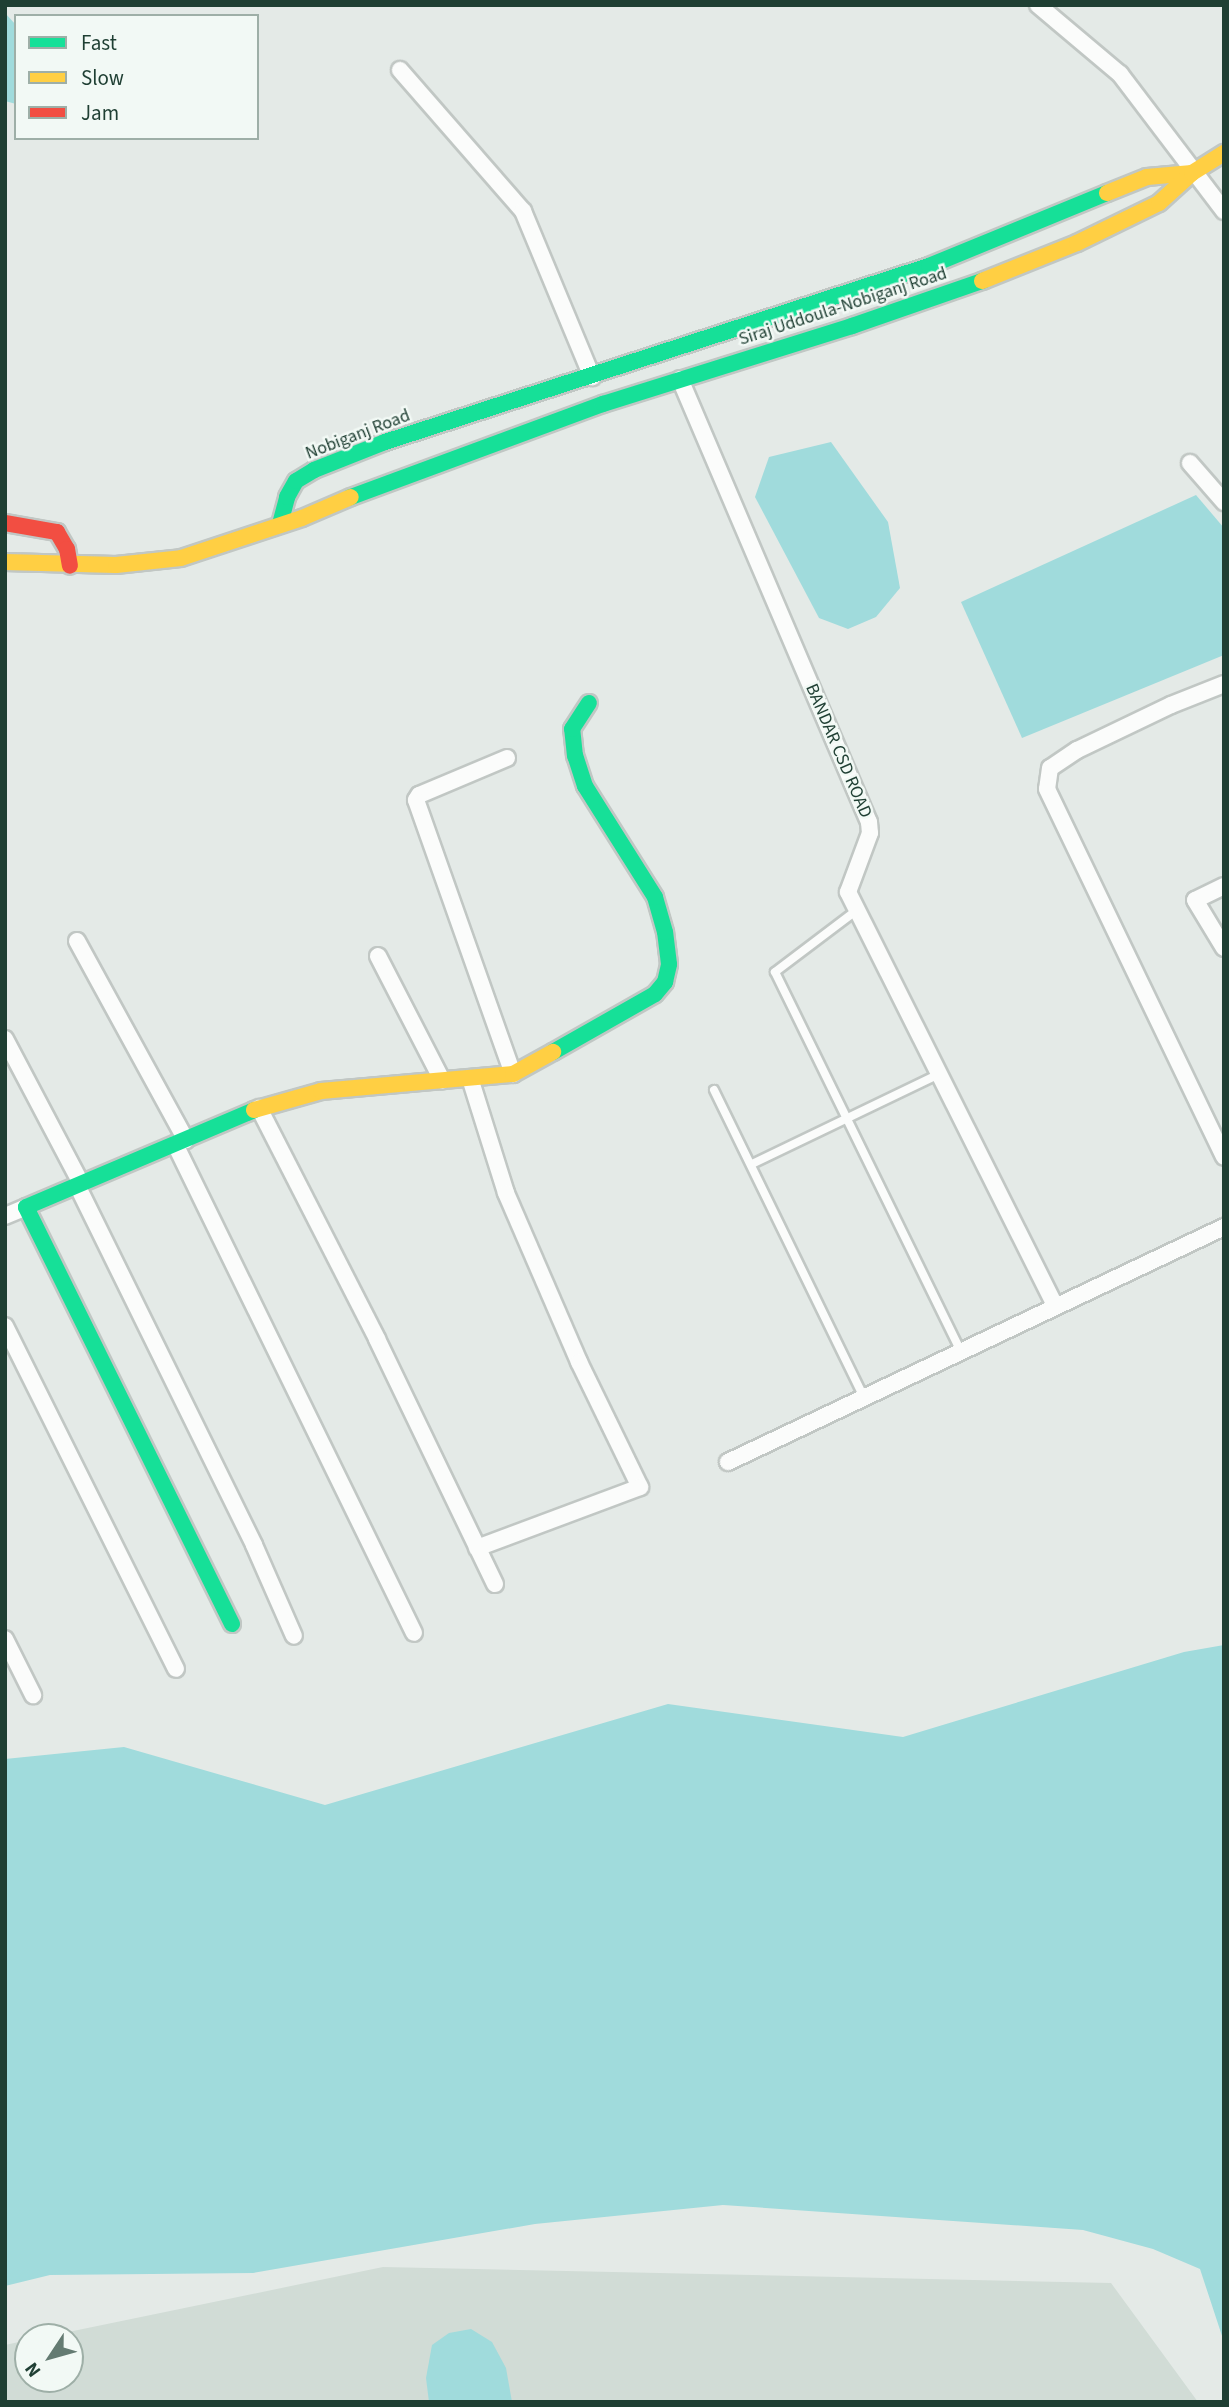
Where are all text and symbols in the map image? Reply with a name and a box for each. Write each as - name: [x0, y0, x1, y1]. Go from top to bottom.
- legend: [14, 14, 259, 140]
- text: Fast: [81, 28, 117, 58]
- text: Slow: [81, 63, 124, 93]
- text: Jam: [81, 98, 119, 128]
- street label: Siraj Uddoula-Nobiganj Road: [736, 263, 950, 351]
- street label: Nobiganj Road: [303, 405, 413, 465]
- street label: BANDAR CSD ROAD: [800, 681, 876, 821]
- north arrow: [14, 2323, 84, 2393]
- text: N: [19, 2356, 48, 2383]

